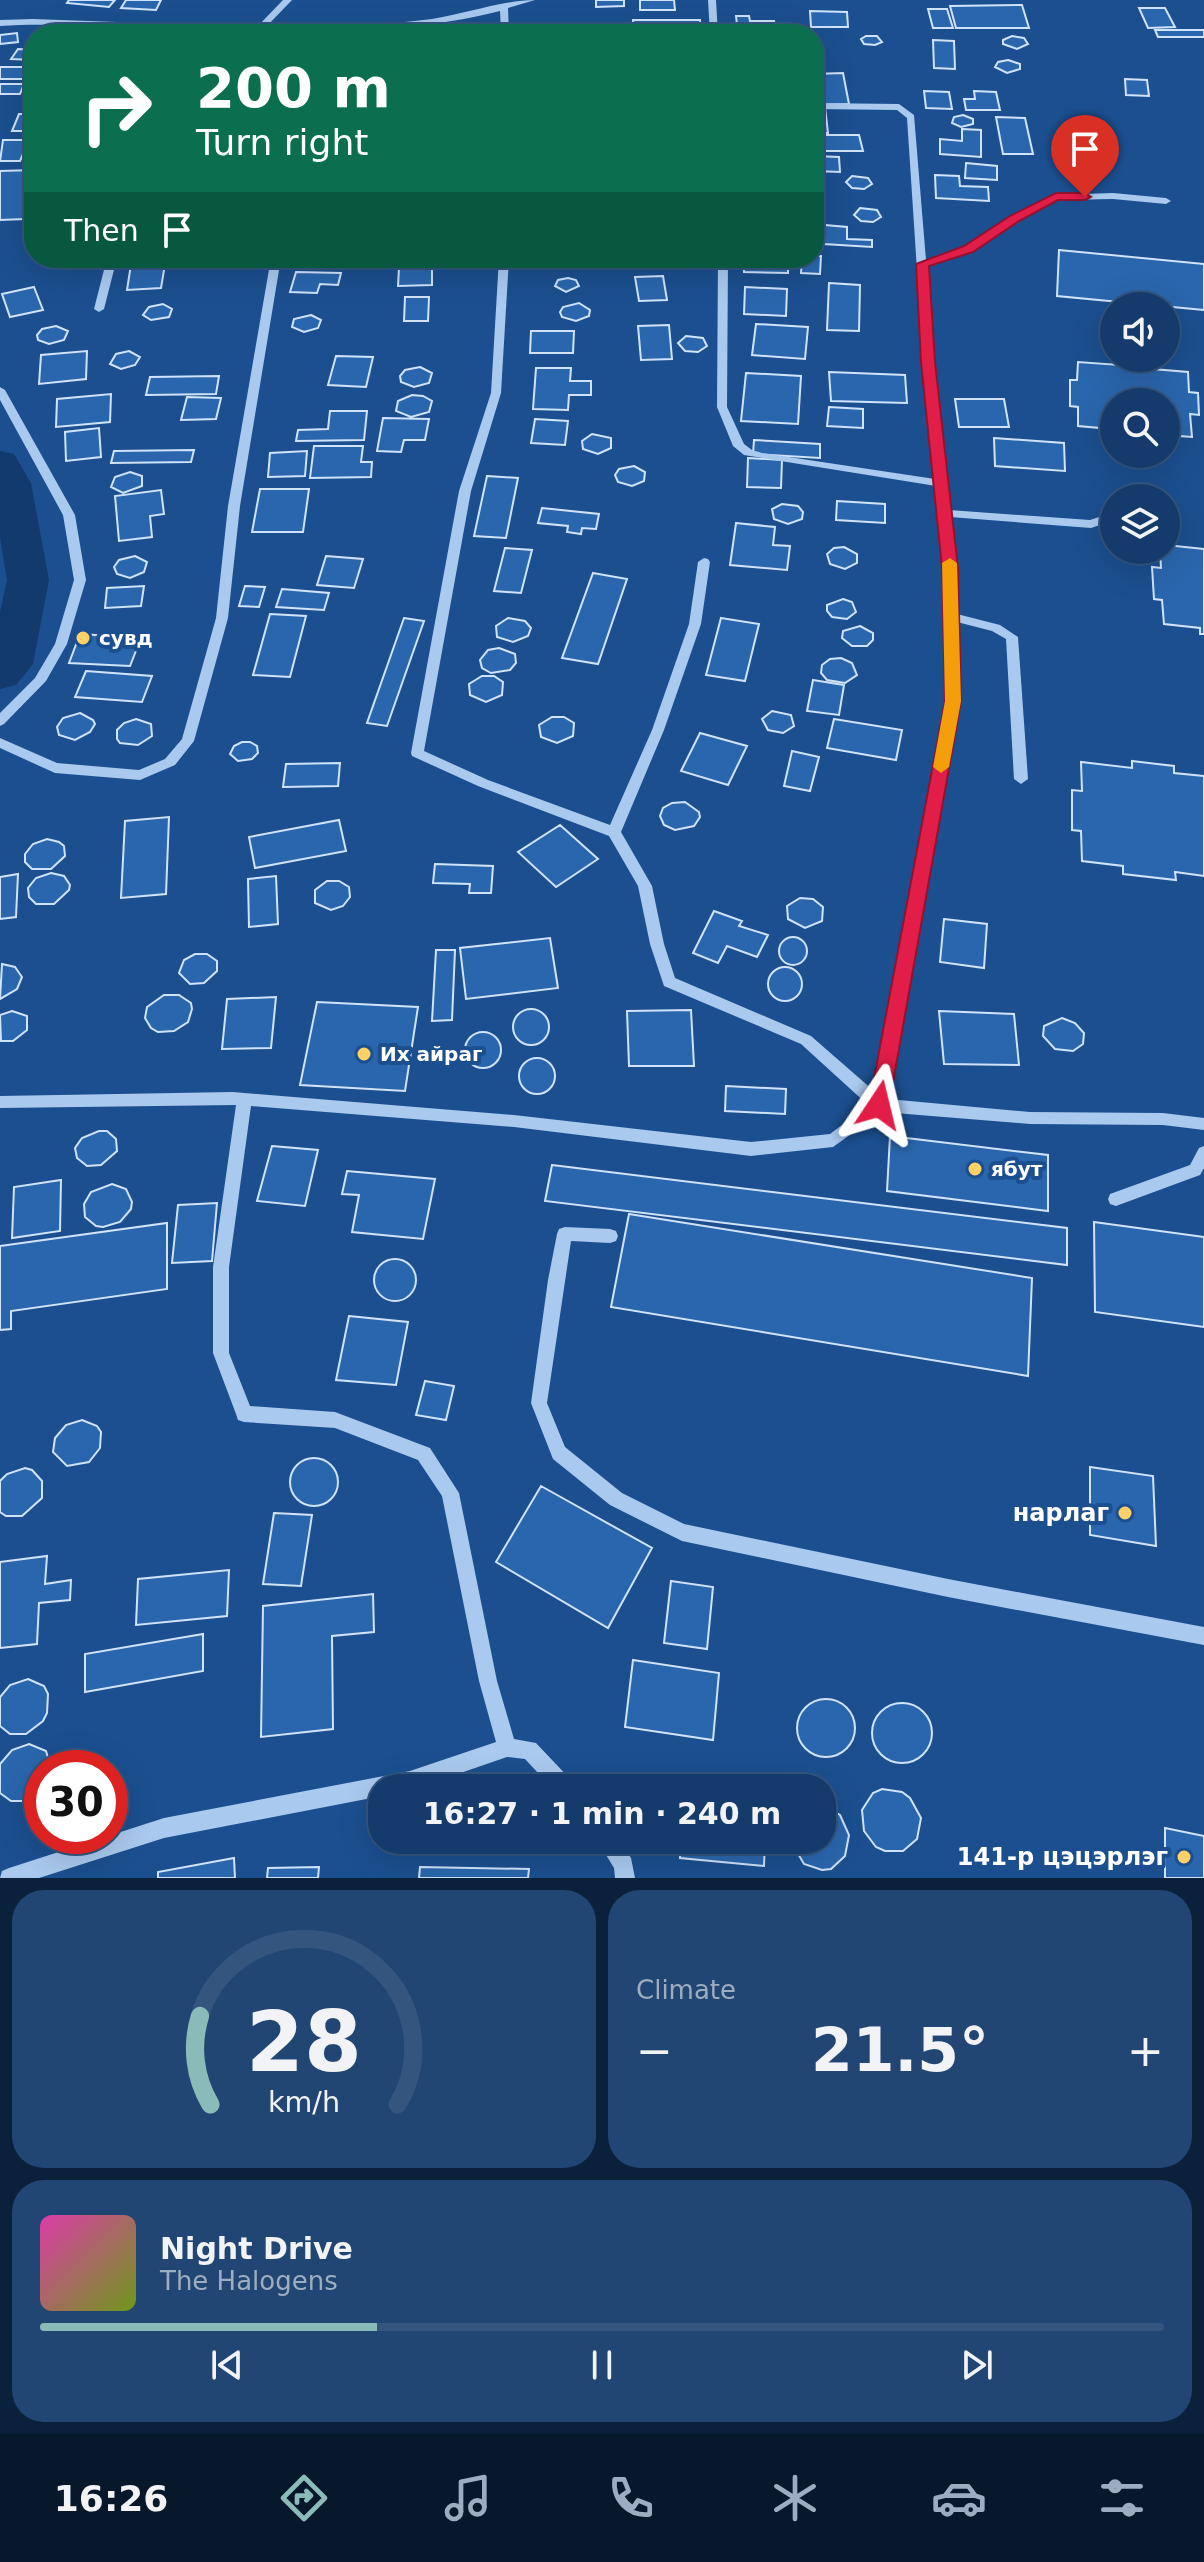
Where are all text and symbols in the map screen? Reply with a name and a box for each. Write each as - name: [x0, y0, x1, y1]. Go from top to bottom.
- text: 200 m: [196, 55, 391, 120]
- icon: right: [64, 56, 168, 160]
- pin: [1051, 115, 1119, 197]
- text: Turn right: [196, 122, 368, 163]
- icon: arrive: [1063, 127, 1107, 171]
- icon: arrive: [155, 208, 199, 252]
- text: Then: [64, 213, 139, 248]
- map controls: [1100, 292, 1180, 564]
- button: sound: [1100, 292, 1180, 372]
- button: search: [1100, 388, 1180, 468]
- button: layers: [1100, 484, 1180, 564]
- place label: сувд: [99, 626, 153, 650]
- marker: сувд: [74, 629, 92, 647]
- place label: Их айраг: [380, 1042, 482, 1066]
- marker: Их айраг: [355, 1045, 373, 1063]
- position arrow: [837, 1063, 921, 1147]
- place label: ябут: [991, 1157, 1043, 1181]
- marker: ябут: [966, 1160, 984, 1178]
- place label: нарлаг: [1013, 1499, 1109, 1527]
- marker: нарлаг: [1116, 1504, 1134, 1522]
- speed limit sign: 30: [24, 1750, 128, 1854]
- text: 16:27 · 1 min · 240 m: [423, 1796, 781, 1831]
- place label: 141-р цэцэрлэг: [957, 1843, 1168, 1871]
- marker: 141-р цэцэрлэг: [1175, 1848, 1193, 1866]
- text: Climate: [636, 1975, 736, 2005]
- text: 28: [246, 1994, 362, 2091]
- text: 21.5°: [811, 2015, 989, 2085]
- text: −: [636, 2025, 673, 2076]
- text: +: [1127, 2025, 1164, 2076]
- text: km/h: [268, 2085, 340, 2119]
- text: Night Drive: [160, 2231, 353, 2266]
- text: The Halogens: [160, 2266, 338, 2296]
- icon: previous: [205, 2343, 249, 2387]
- icon: pause: [580, 2343, 624, 2387]
- icon: next: [955, 2343, 999, 2387]
- icon: directions: [276, 2470, 332, 2526]
- icon: music: [440, 2470, 496, 2526]
- icon: phone: [603, 2470, 659, 2526]
- icon: climate: [767, 2470, 823, 2526]
- icon: car: [931, 2470, 987, 2526]
- icon: filters: [1094, 2470, 1150, 2526]
- text: 16:26: [54, 2478, 168, 2519]

